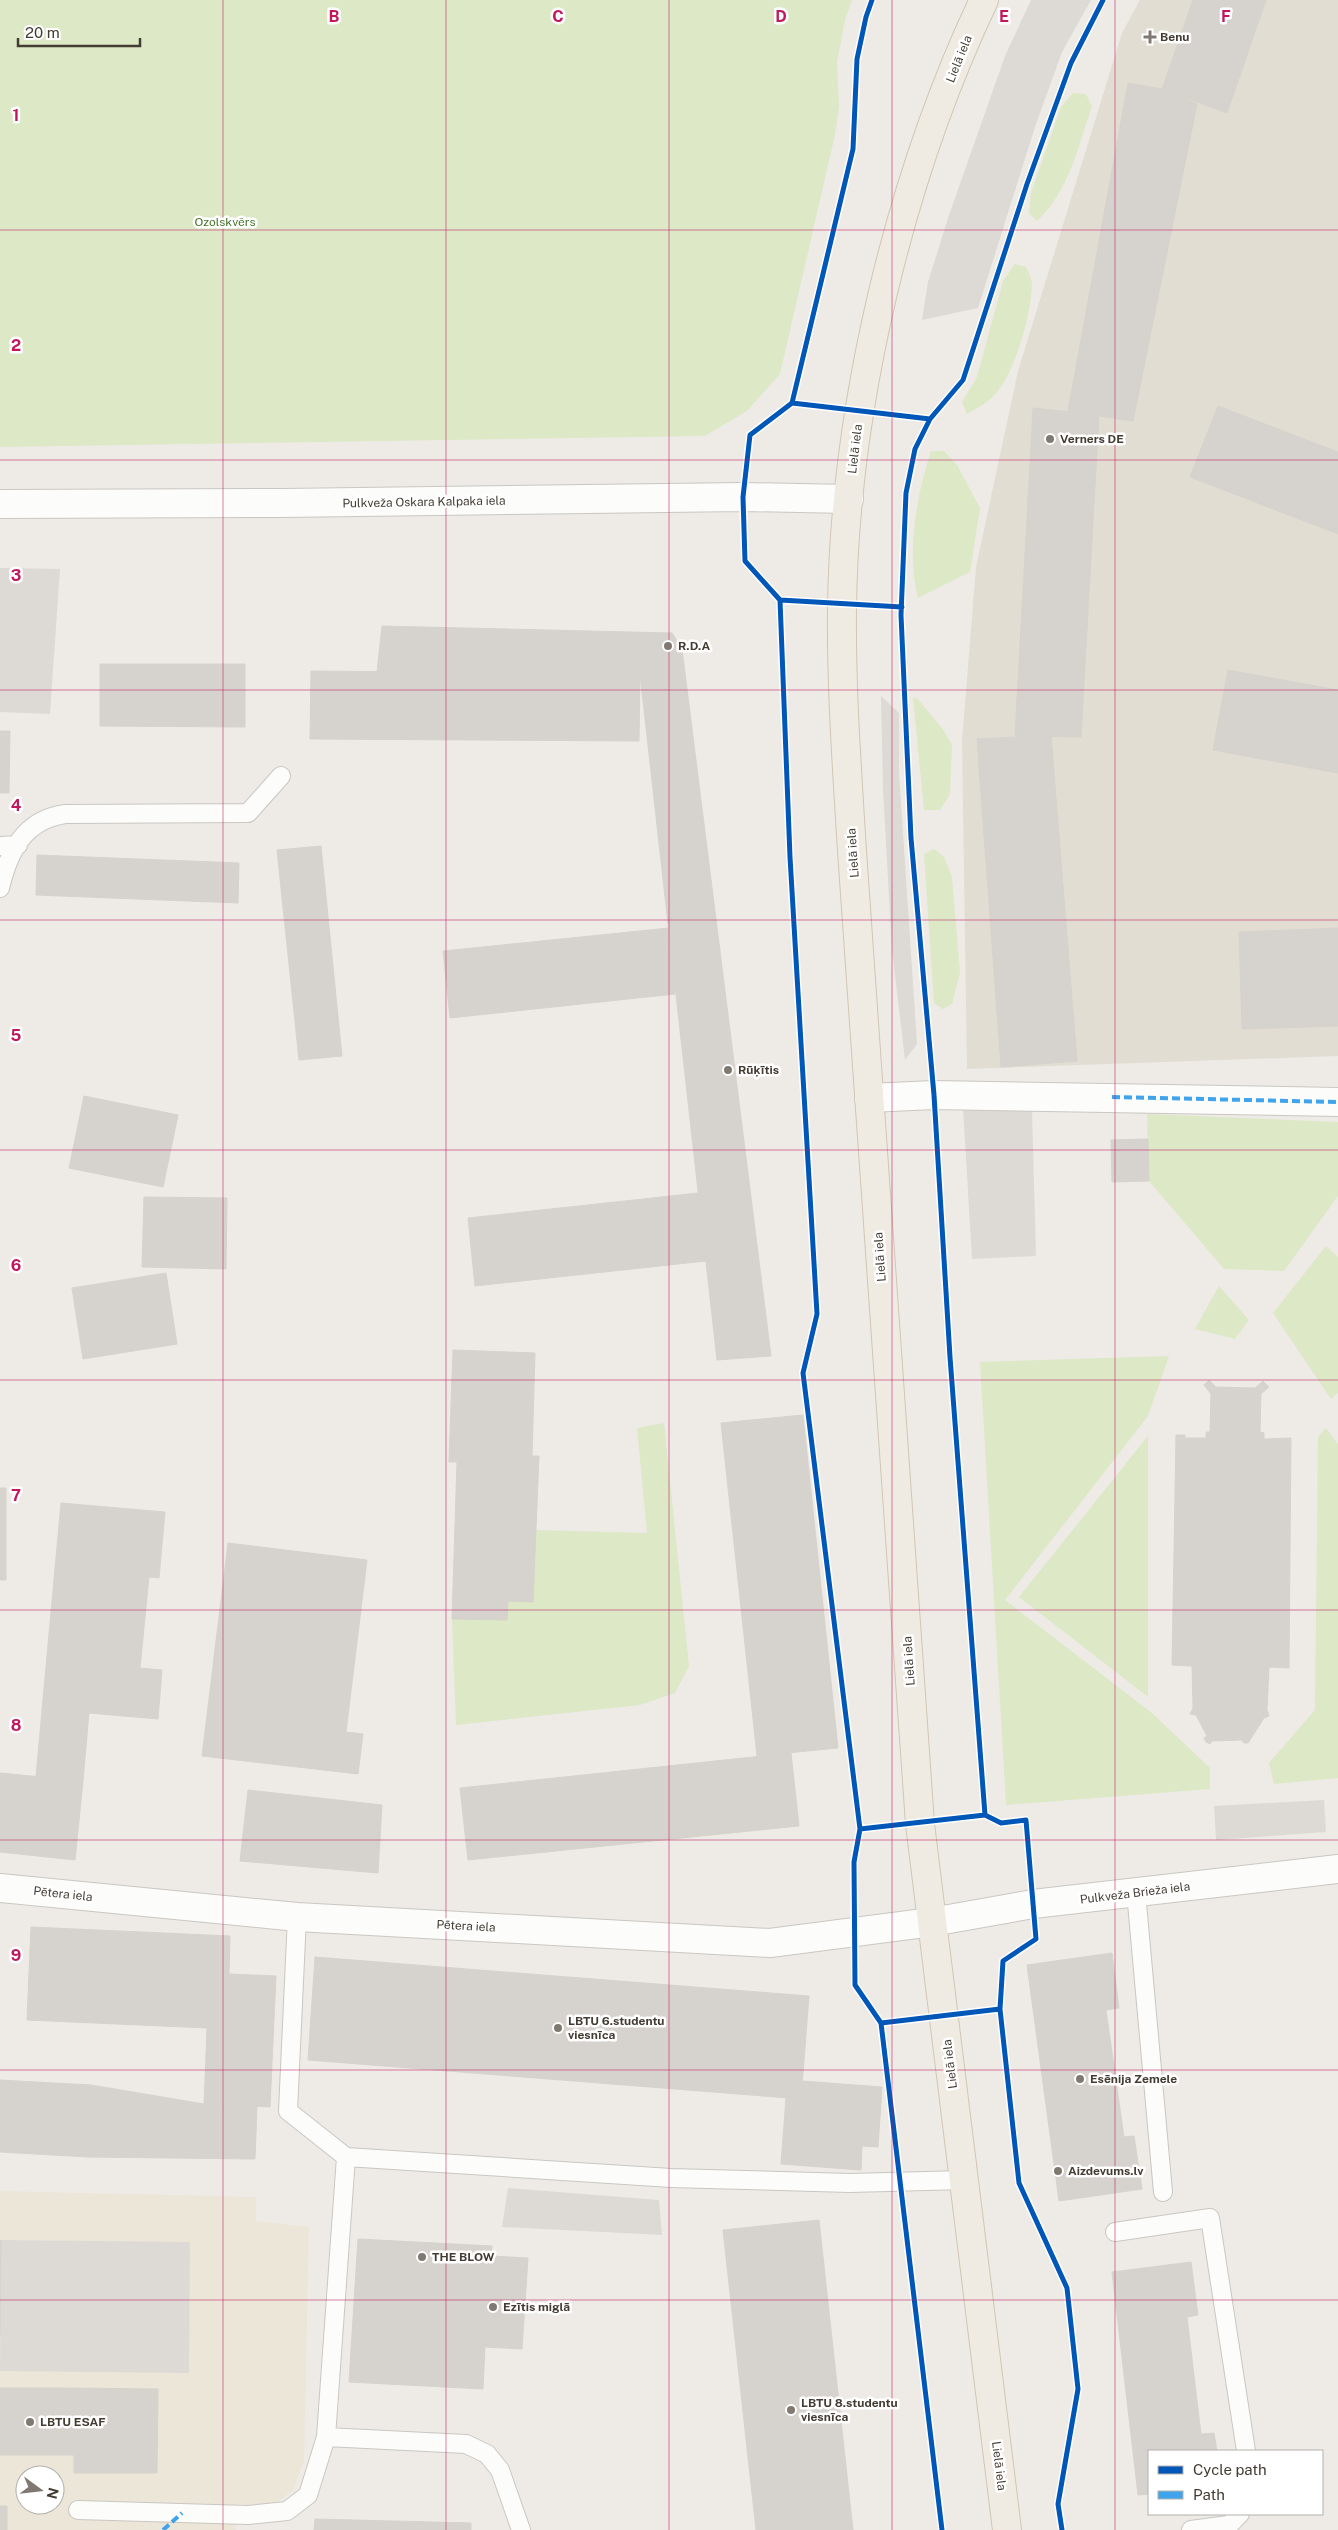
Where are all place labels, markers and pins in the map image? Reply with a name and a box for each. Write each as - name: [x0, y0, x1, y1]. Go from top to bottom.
- place label: Benu: [1160, 30, 1189, 44]
- marker: Benu: [1144, 31, 1156, 43]
- place label: Verners DE: [1060, 432, 1124, 446]
- marker: Verners DE: [1044, 433, 1056, 445]
- place label: R.D.A: [678, 639, 711, 653]
- marker: R.D.A: [662, 640, 674, 652]
- place label: Rūķītis: [738, 1063, 779, 1077]
- marker: Rūķītis: [722, 1064, 734, 1076]
- place label: LBTU 6.studentu viesnīca: [568, 2014, 664, 2042]
- marker: LBTU 6.studentu viesnīca: [552, 2022, 564, 2034]
- place label: Esēnija Zemele: [1090, 2072, 1177, 2086]
- marker: Esēnija Zemele: [1074, 2073, 1086, 2085]
- place label: Aizdevums.lv: [1068, 2164, 1144, 2178]
- marker: Aizdevums.lv: [1052, 2165, 1064, 2177]
- place label: THE BLOW: [432, 2250, 495, 2264]
- marker: THE BLOW: [416, 2251, 428, 2263]
- place label: Ezītis miglā: [503, 2300, 570, 2314]
- marker: Ezītis miglā: [487, 2301, 499, 2313]
- place label: LBTU 8.studentu viesnīca: [801, 2396, 898, 2424]
- marker: LBTU 8.studentu viesnīca: [785, 2404, 797, 2416]
- place label: LBTU ESAF: [40, 2415, 106, 2429]
- marker: LBTU ESAF: [24, 2416, 36, 2428]

